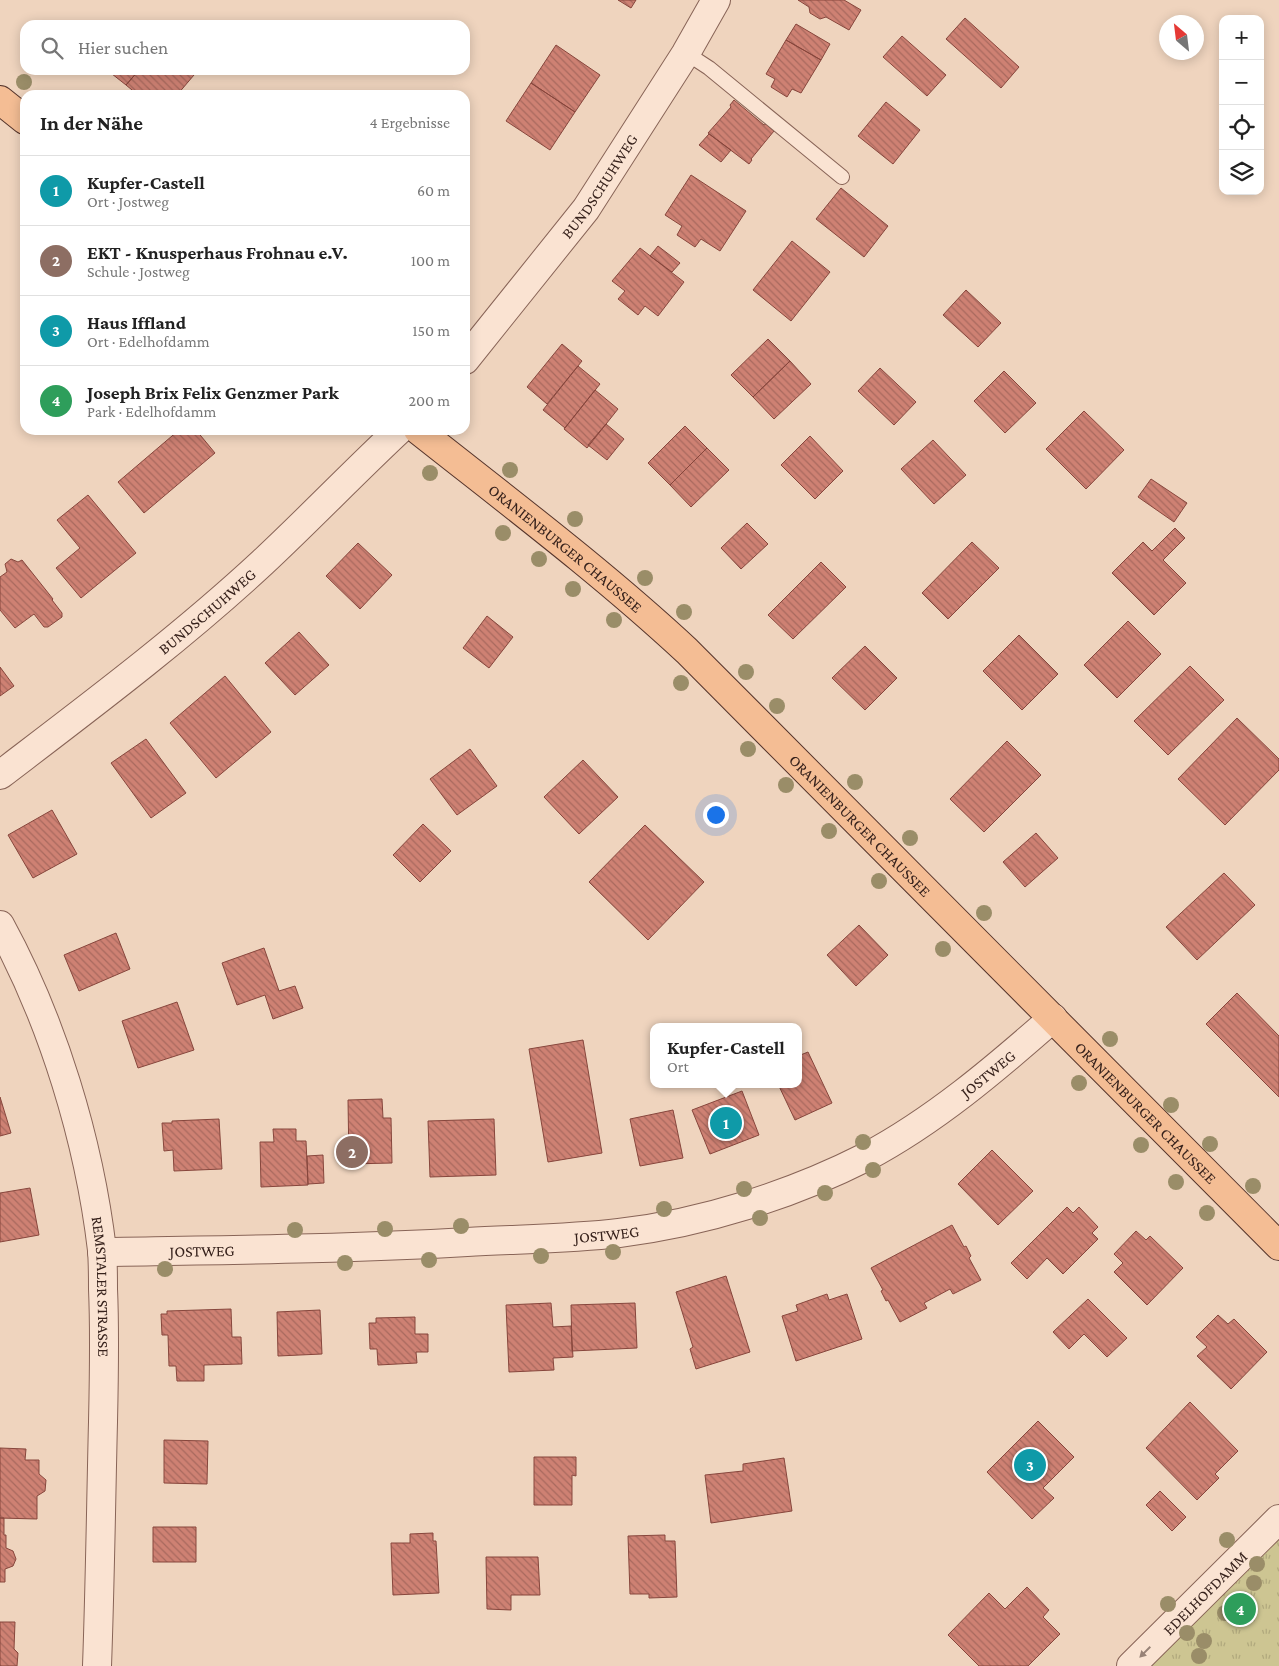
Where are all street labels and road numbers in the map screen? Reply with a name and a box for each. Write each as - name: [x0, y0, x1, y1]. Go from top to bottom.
- street label: BUNDSCHUHWEG: [558, 131, 641, 242]
- street label: ORANIENBURGER CHAUSSEE: [485, 481, 646, 616]
- street label: BUNDSCHUHWEG: [155, 565, 259, 658]
- street label: ORANIENBURGER CHAUSSEE: [786, 751, 934, 900]
- street label: ORANIENBURGER CHAUSSEE: [1072, 1038, 1220, 1187]
- street label: JOSTWEG: [956, 1047, 1019, 1103]
- street label: REMSTALER STRASSE: [88, 1215, 112, 1357]
- street label: JOSTWEG: [572, 1222, 640, 1247]
- street label: JOSTWEG: [167, 1242, 235, 1261]
- street label: EDELHOFDAMM: [1160, 1548, 1251, 1638]

